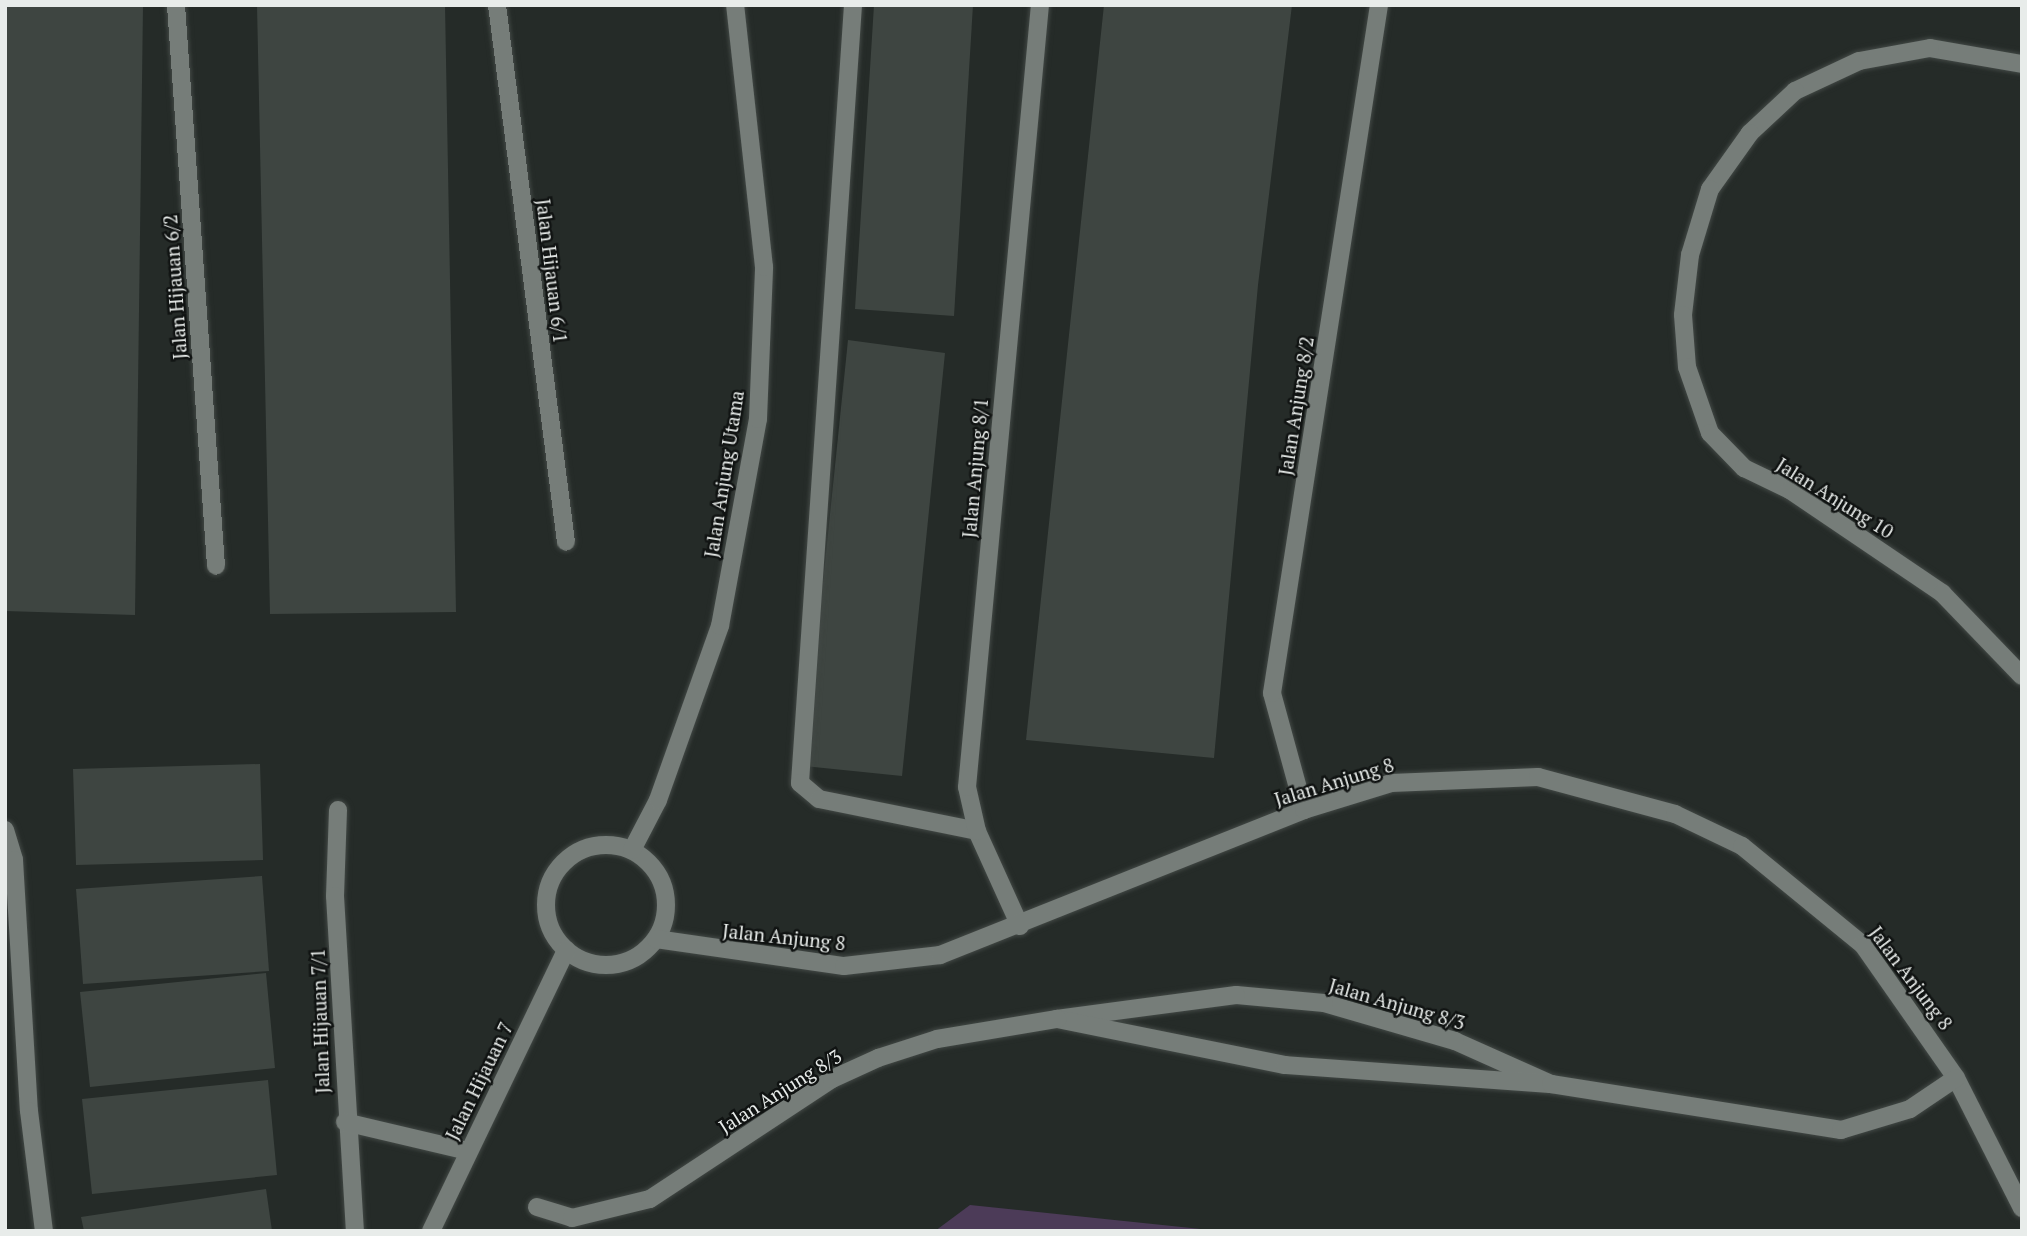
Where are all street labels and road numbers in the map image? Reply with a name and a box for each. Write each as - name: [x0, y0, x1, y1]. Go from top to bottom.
- street label: Jalan Hijauan 6/1: [532, 198, 572, 344]
- street label: Jalan Hijauan 6/2: [159, 214, 191, 360]
- street label: Jalan Anjung 8/2: [1274, 335, 1318, 477]
- street label: Jalan Anjung Utama: [700, 389, 748, 559]
- street label: Jalan Anjung 8/1: [958, 397, 992, 539]
- street label: Jalan Anjung 10: [1772, 453, 1898, 543]
- street label: Jalan Anjung 8: [1271, 753, 1397, 811]
- street label: Jalan Anjung 8: [721, 919, 847, 955]
- street label: Jalan Anjung 8: [1865, 922, 1957, 1034]
- street label: Jalan Hijauan 7/1: [306, 948, 334, 1094]
- street label: Jalan Anjung 8/3: [1326, 974, 1468, 1034]
- street label: Jalan Hijauan 7: [441, 1018, 517, 1144]
- street label: Jalan Anjung 8/3: [714, 1044, 846, 1138]

